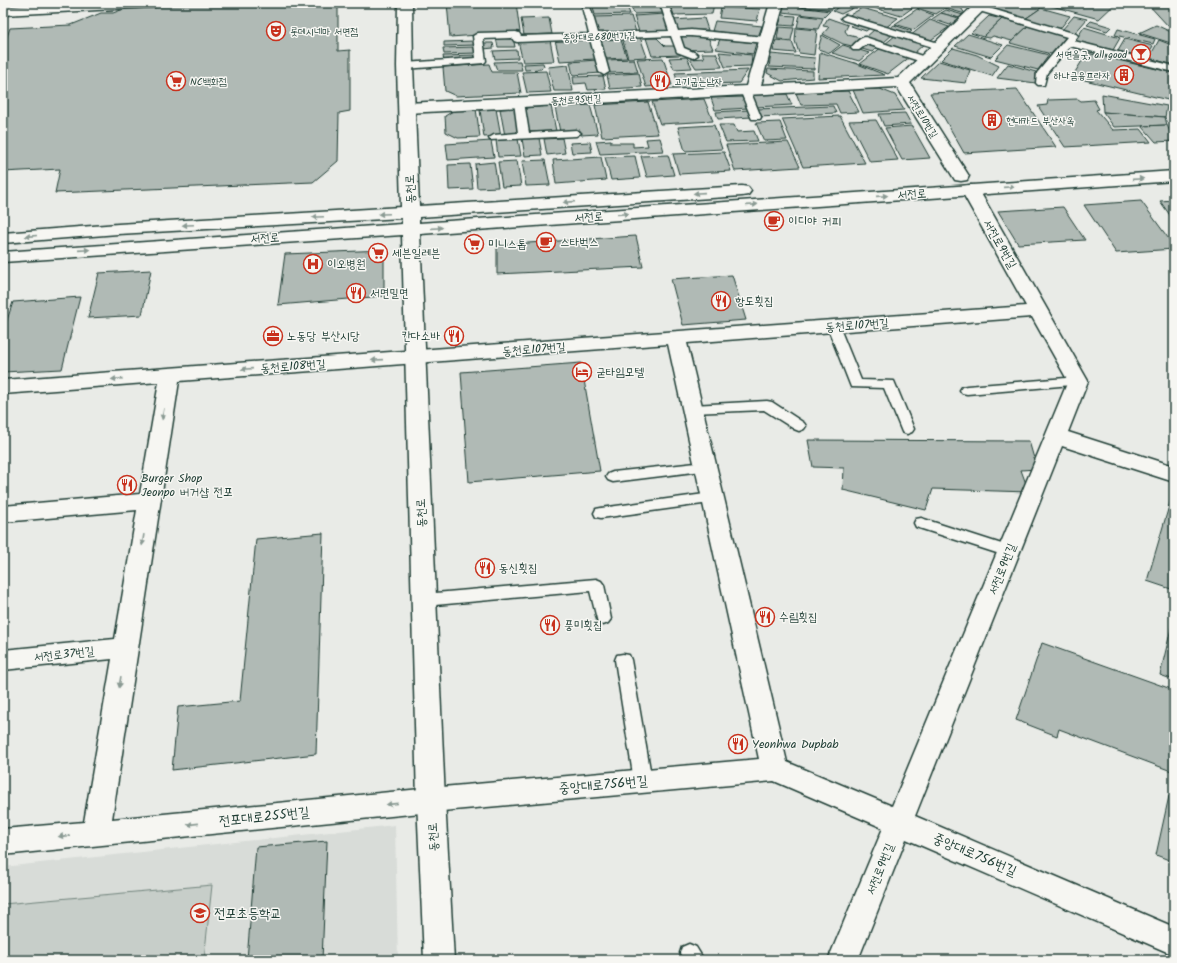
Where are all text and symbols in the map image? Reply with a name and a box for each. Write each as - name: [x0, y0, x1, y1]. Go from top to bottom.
- theatre icon: 롯데시네마 서면점: [265, 20, 287, 42]
- place label: 롯데시네마 서면점: [290, 24, 358, 40]
- street label: 중앙대로680번가길: [562, 28, 636, 46]
- bar icon: 서면올굿, all good: [1130, 43, 1152, 65]
- place label: 서면올굿, all good: [1056, 47, 1128, 63]
- building icon: 하나금융프라자: [1113, 64, 1135, 86]
- place label: 하나금융프라자: [1054, 68, 1110, 84]
- supermarket icon: NC백화점: [165, 70, 187, 92]
- restaurant icon: 고기굽는남자: [649, 70, 671, 92]
- place label: NC백화점: [190, 74, 227, 90]
- place label: 고기굽는남자: [674, 74, 722, 90]
- street label: 동천로95번길: [550, 91, 602, 109]
- street label: 서전로10번길: [903, 92, 942, 141]
- building icon: 현대카드 부산사옥: [981, 109, 1003, 131]
- place label: 현대카드 부산사옥: [1006, 113, 1074, 129]
- street label: 동천로: [400, 174, 420, 204]
- one-way arrow: [1132, 175, 1144, 182]
- street label: 서전로: [897, 184, 927, 205]
- one-way arrow: [1002, 184, 1015, 191]
- one-way arrow: [693, 190, 705, 197]
- one-way arrow: [876, 192, 888, 199]
- one-way arrow: [563, 198, 575, 205]
- one-way arrow: [746, 202, 758, 209]
- street label: 서전로: [574, 207, 604, 228]
- one-way arrow: [378, 210, 390, 217]
- cafe icon: 이디야 커피: [763, 210, 785, 232]
- one-way arrow: [617, 211, 629, 218]
- place label: 이디야 커피: [788, 212, 841, 231]
- one-way arrow: [312, 214, 324, 221]
- street label: 서전로9번길: [978, 216, 1021, 273]
- one-way arrow: [182, 221, 194, 228]
- one-way arrow: [431, 224, 443, 231]
- street label: 서전로: [250, 228, 280, 249]
- cafe icon: 스타벅스: [535, 231, 557, 253]
- one-way arrow: [25, 232, 37, 239]
- supermarket icon: 미니스톱: [463, 233, 485, 255]
- place label: 스타벅스: [560, 233, 599, 252]
- place label: 미니스톱: [488, 235, 527, 254]
- supermarket icon: 세븐일레븐: [367, 242, 389, 264]
- place label: 세븐일레븐: [392, 244, 440, 263]
- one-way arrow: [78, 247, 90, 254]
- hospital icon: 이오병원: [302, 253, 324, 275]
- place label: 이오병원: [327, 255, 366, 274]
- restaurant icon: 서면밀면: [345, 282, 367, 304]
- place label: 서면밀면: [370, 284, 409, 303]
- restaurant icon: 항도횟집: [710, 290, 732, 312]
- place label: 항도횟집: [735, 292, 774, 311]
- street label: 동천로107번길: [825, 314, 890, 337]
- office icon: 노동당 부산시당: [262, 325, 284, 347]
- restaurant icon: 칸다소바: [443, 325, 465, 347]
- place label: 노동당 부산시당: [287, 327, 360, 346]
- place label: 칸다소바: [401, 327, 440, 346]
- street label: 동천로107번길: [502, 338, 567, 361]
- street label: 동천로108번길: [260, 355, 327, 378]
- one-way arrow: [371, 357, 383, 364]
- hotel icon: 굳타임모텔: [571, 361, 593, 383]
- place label: 굳타임모텔: [596, 363, 645, 382]
- one-way arrow: [241, 366, 253, 373]
- one-way arrow: [111, 375, 123, 382]
- one-way arrow: [160, 407, 166, 420]
- place label: Burger Shop Jeonpo 버거샵 전포: [141, 469, 233, 502]
- restaurant icon: Burger Shop Jeonpo 버거샵 전포: [116, 474, 138, 496]
- street label: 동천로: [411, 498, 431, 528]
- one-way arrow: [140, 534, 146, 546]
- street label: 서전로9번길: [984, 540, 1022, 598]
- restaurant icon: 동신횟집: [474, 557, 496, 579]
- place label: 동신횟집: [499, 559, 538, 578]
- restaurant icon: 수림횟집: [754, 606, 776, 628]
- place label: 수림횟집: [779, 608, 818, 627]
- restaurant icon: 풍미횟집: [539, 614, 561, 636]
- place label: 풍미횟집: [564, 616, 603, 635]
- street label: 서전로37번길: [33, 642, 96, 667]
- one-way arrow: [117, 676, 123, 688]
- restaurant icon: Yeonhwa Dupbab: [727, 733, 749, 755]
- place label: Yeonhwa Dupbab: [752, 735, 839, 754]
- street label: 중앙대로756번길: [558, 770, 649, 800]
- one-way arrow: [386, 800, 398, 807]
- street label: 전포대로255번길: [218, 801, 311, 833]
- one-way arrow: [187, 820, 199, 827]
- street label: 동천로: [423, 822, 444, 852]
- street label: 중앙대로756번길: [929, 827, 1021, 883]
- one-way arrow: [58, 833, 70, 840]
- street label: 서전로9번길: [862, 840, 900, 898]
- school or university icon: 전포초등학교: [189, 902, 211, 924]
- place label: 전포초등학교: [214, 903, 282, 925]

